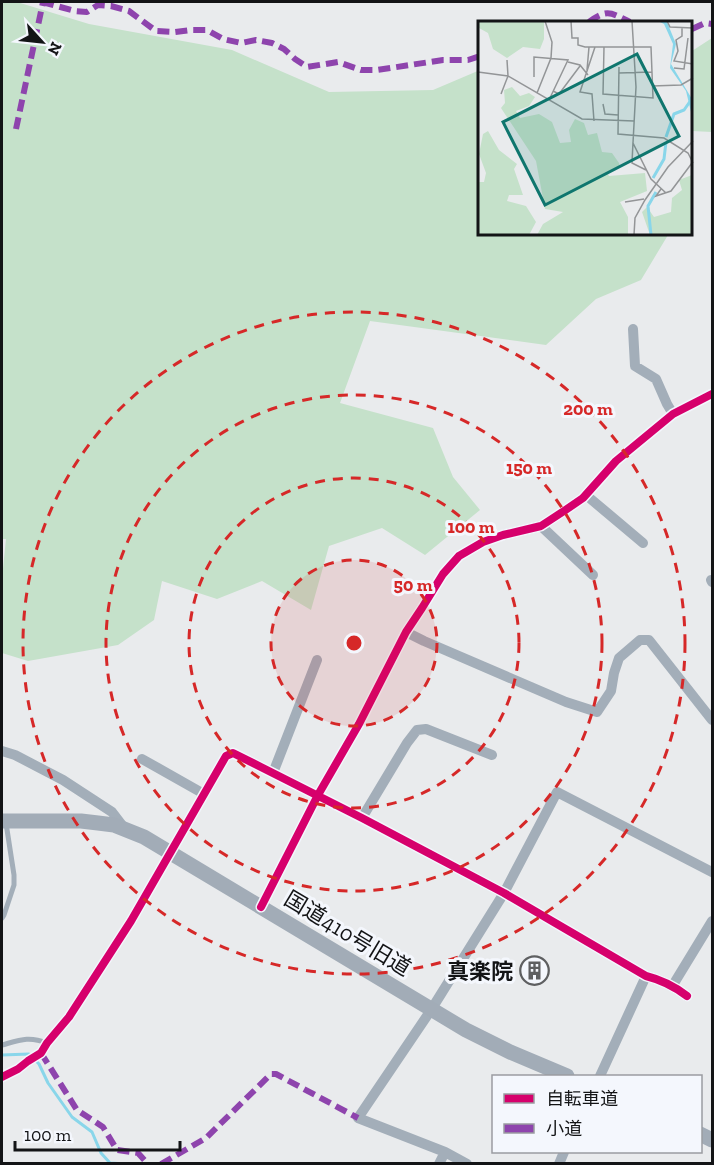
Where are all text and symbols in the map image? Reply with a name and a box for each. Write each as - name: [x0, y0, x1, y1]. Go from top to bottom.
- north arrow: [12, 12, 72, 72]
- inset map: [478, 21, 693, 236]
- text: N: [44, 39, 66, 58]
- text: 200 m: [563, 398, 613, 420]
- text: 150 m: [506, 457, 552, 479]
- text: 100 m: [447, 516, 495, 538]
- text: 50 m: [394, 574, 433, 596]
- centre of rings: [344, 633, 364, 653]
- street label: 国道410号旧道: [279, 885, 416, 982]
- building icon: 真楽院: [518, 955, 550, 987]
- place label: 真楽院: [447, 958, 513, 985]
- legend: [492, 1075, 702, 1153]
- text: 自転車道: [546, 1088, 618, 1110]
- scale bar: [15, 1114, 180, 1152]
- text: 小道: [546, 1118, 582, 1140]
- text: 100 m: [24, 1124, 72, 1146]

